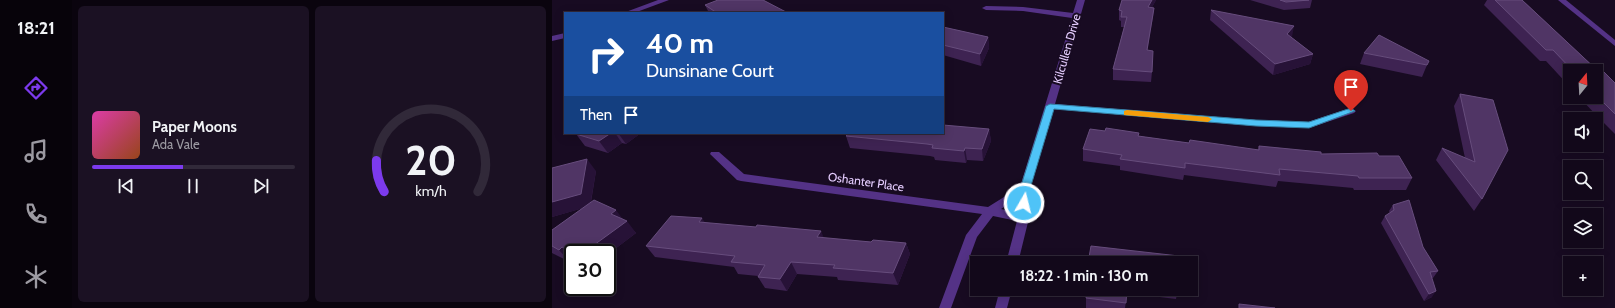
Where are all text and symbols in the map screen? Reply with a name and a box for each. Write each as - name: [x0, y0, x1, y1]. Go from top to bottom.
- street label: Kilcullen Drive: [1049, 12, 1084, 86]
- text: 18:21: [17, 17, 55, 39]
- text: 40 m: [646, 26, 714, 60]
- icon: right: [580, 28, 632, 80]
- text: Dunsinane Court: [646, 60, 774, 82]
- north arrow: [1563, 64, 1603, 104]
- map controls: [1563, 64, 1603, 296]
- pin: [1334, 70, 1368, 111]
- icon: directions: [22, 74, 50, 102]
- icon: arrive: [1340, 76, 1362, 98]
- icon: arrive: [620, 104, 642, 126]
- text: Then: [580, 106, 612, 124]
- button: sound: [1563, 112, 1603, 152]
- text: Paper Moons: [152, 118, 237, 136]
- text: 20: [405, 135, 456, 185]
- text: Ada Vale: [152, 136, 200, 152]
- icon: music: [22, 137, 50, 165]
- button: search: [1563, 160, 1603, 200]
- street label: Oshanter Place: [827, 169, 905, 194]
- icon: previous: [115, 175, 137, 197]
- icon: pause: [182, 175, 204, 197]
- icon: next: [250, 175, 272, 197]
- text: km/h: [415, 182, 446, 200]
- position arrow: [1003, 182, 1045, 224]
- icon: phone: [22, 200, 50, 228]
- button: layers: [1563, 208, 1603, 248]
- speed limit sign: 30: [564, 244, 616, 296]
- button: +: [1563, 256, 1603, 296]
- icon: climate: [22, 263, 50, 291]
- text: 18:22 · 1 min · 130 m: [1020, 267, 1148, 285]

